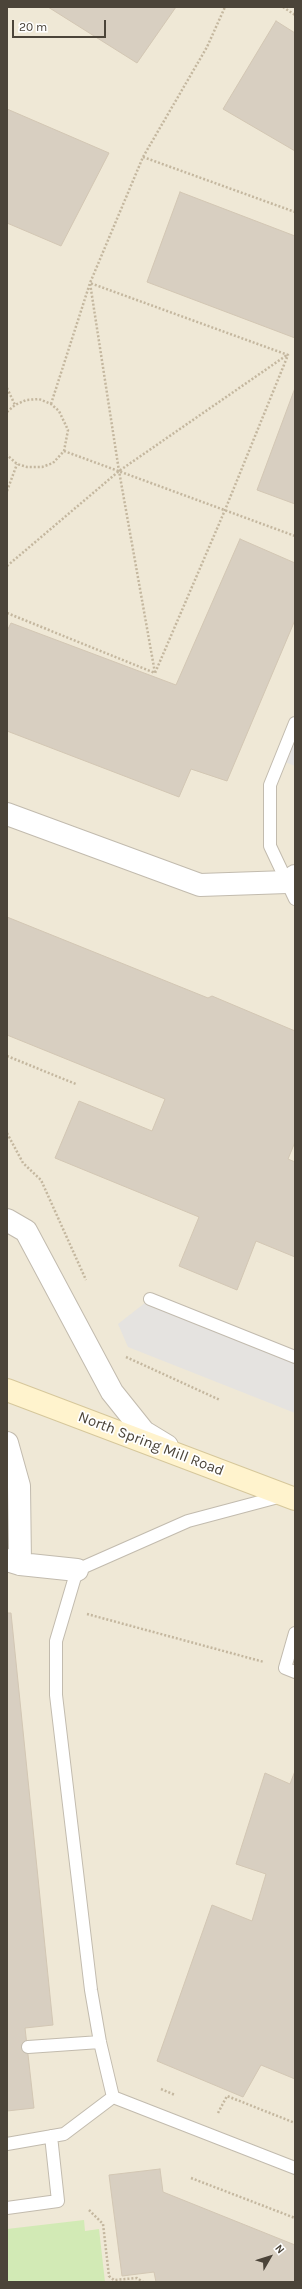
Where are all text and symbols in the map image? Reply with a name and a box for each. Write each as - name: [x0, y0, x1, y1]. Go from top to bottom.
- scale bar: [14, 12, 108, 38]
- text: 20 m: [19, 20, 47, 34]
- street label: North Spring Mill Road: [76, 1408, 226, 1480]
- north arrow: [250, 2237, 290, 2277]
- text: N: [272, 2242, 287, 2256]

